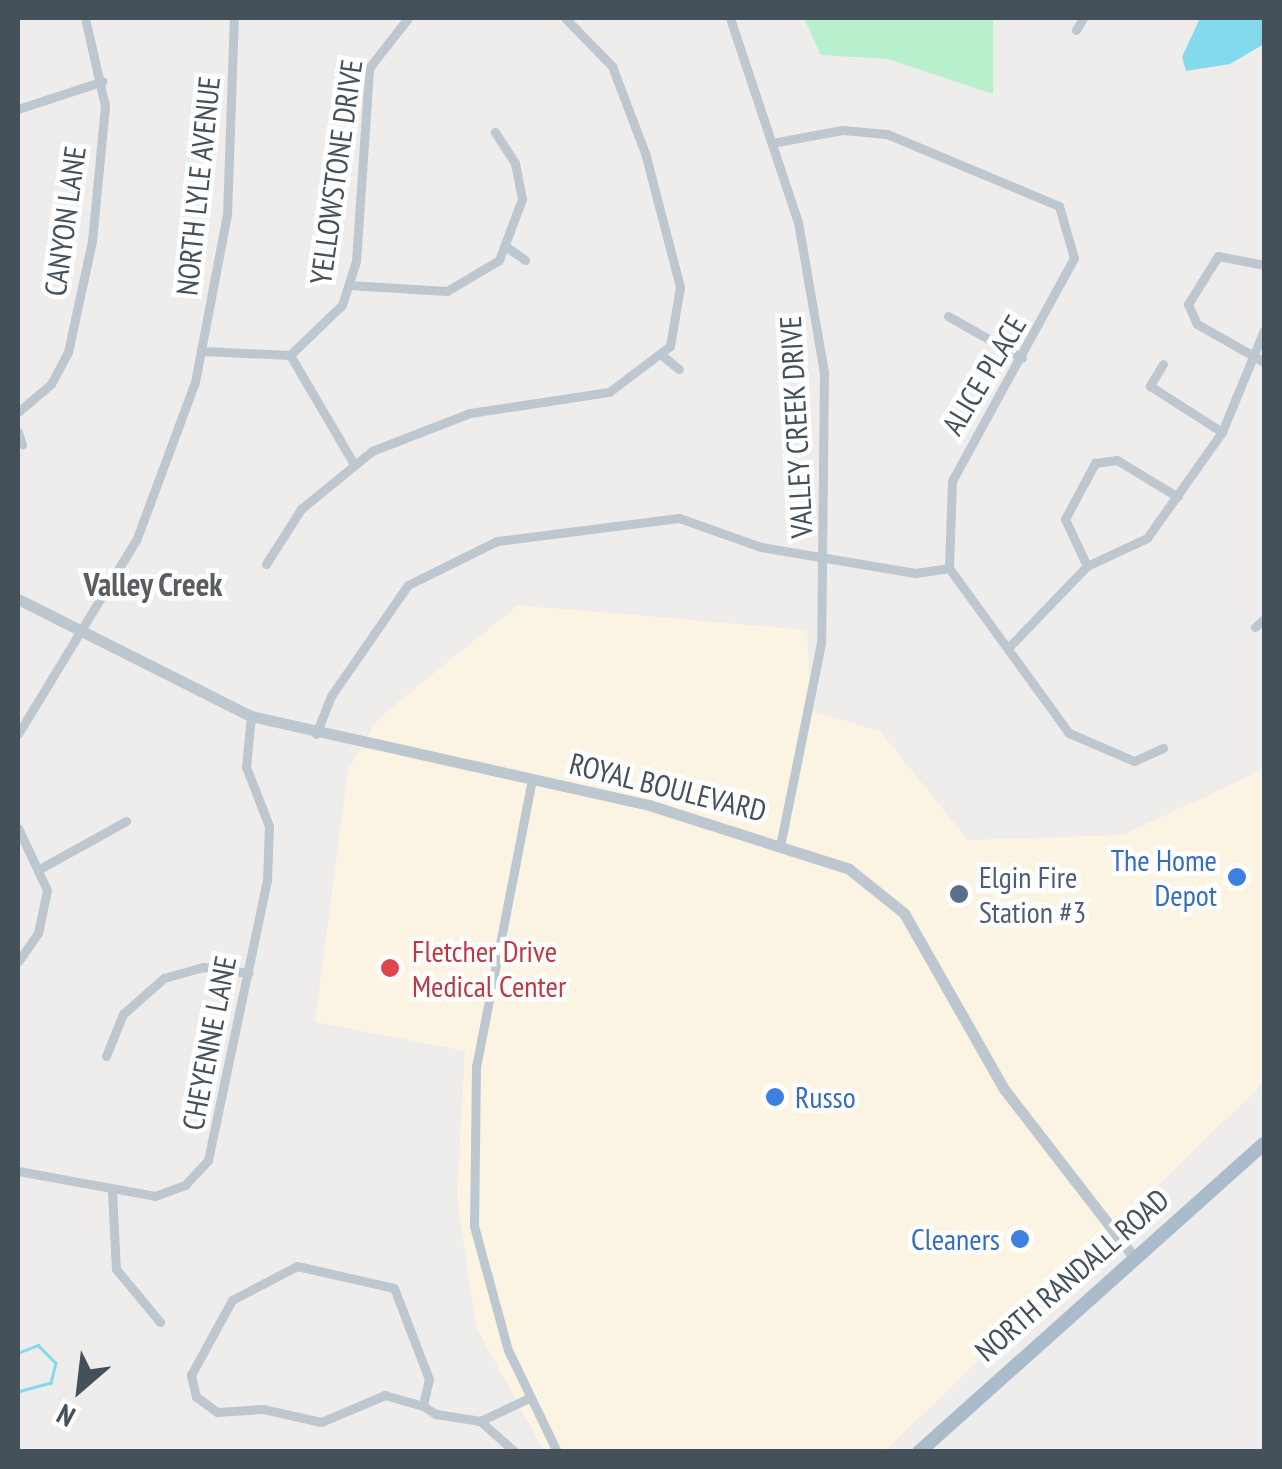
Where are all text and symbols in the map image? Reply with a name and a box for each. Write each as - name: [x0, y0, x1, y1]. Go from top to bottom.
- street label: YELLOWSTONE DRIVE: [302, 57, 370, 287]
- street label: NORTH LYLE AVENUE: [169, 74, 227, 298]
- street label: CANYON LANE: [37, 144, 93, 298]
- street label: ALICE PLACE: [934, 309, 1034, 441]
- street label: VALLEY CREEK DRIVE: [772, 314, 820, 540]
- district label: Valley Creek: [83, 565, 223, 603]
- street label: ROYAL BOULEVARD: [565, 745, 771, 829]
- place label: The Home Depot: [1111, 842, 1217, 912]
- place label: Elgin Fire Station #3: [979, 859, 1086, 930]
- marker: The Home Depot: [1226, 866, 1248, 888]
- marker: Elgin Fire Station #3: [948, 883, 970, 905]
- place label: Fletcher Drive Medical Center: [412, 933, 566, 1004]
- street label: CHEYENNE LANE: [174, 953, 244, 1133]
- marker: Fletcher Drive Medical Center: [377, 955, 403, 981]
- place label: Russo: [795, 1079, 856, 1115]
- marker: Russo: [764, 1086, 786, 1108]
- street label: NORTH RANDALL ROAD: [968, 1181, 1176, 1369]
- place label: Cleaners: [911, 1221, 1000, 1257]
- marker: Cleaners: [1009, 1228, 1031, 1250]
- north arrow: [30, 1339, 130, 1439]
- text: N: [50, 1396, 81, 1436]

